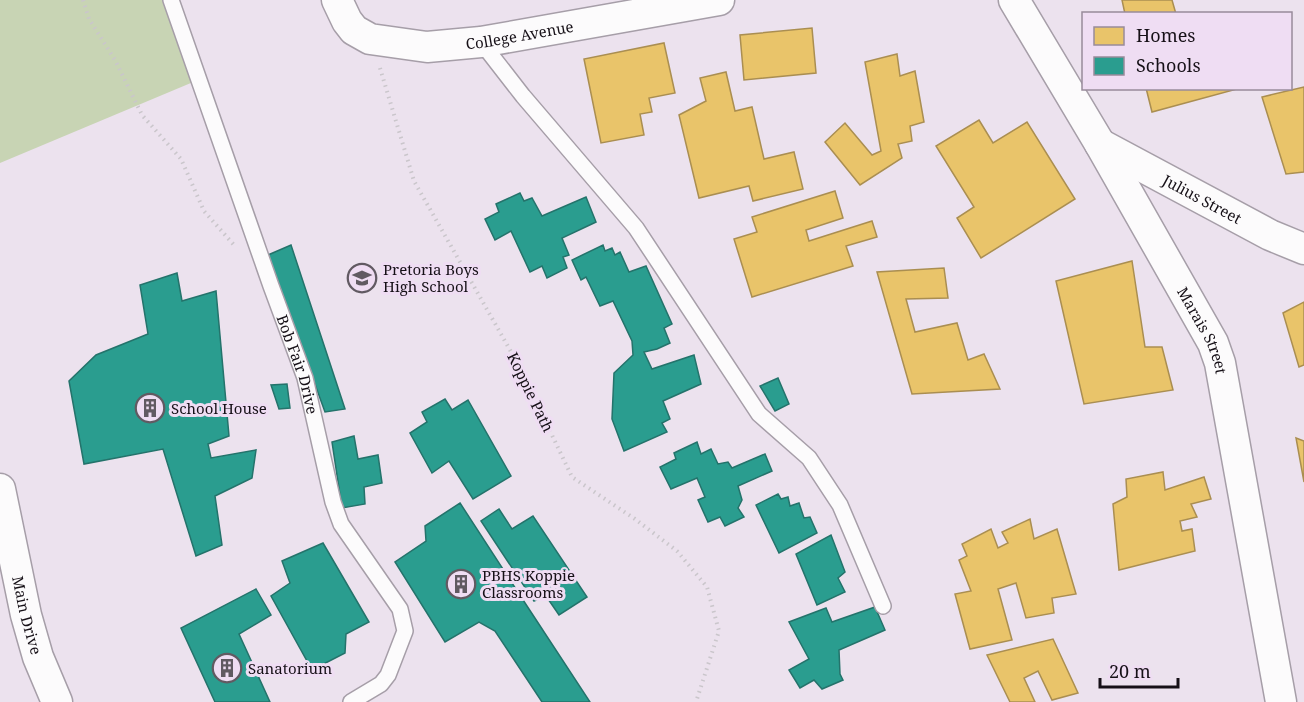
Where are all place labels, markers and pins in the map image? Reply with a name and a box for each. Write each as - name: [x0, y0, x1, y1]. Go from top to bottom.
- place label: Pretoria Boys High School: [383, 259, 479, 296]
- school or university icon: Pretoria Boys High School: [346, 262, 378, 294]
- building icon: School House: [134, 392, 166, 424]
- place label: School House: [171, 398, 267, 418]
- place label: PBHS Koppie Classrooms: [482, 565, 575, 602]
- building icon: PBHS Koppie Classrooms: [445, 568, 477, 600]
- building icon: Sanatorium: [211, 652, 243, 684]
- place label: Sanatorium: [248, 658, 332, 678]

